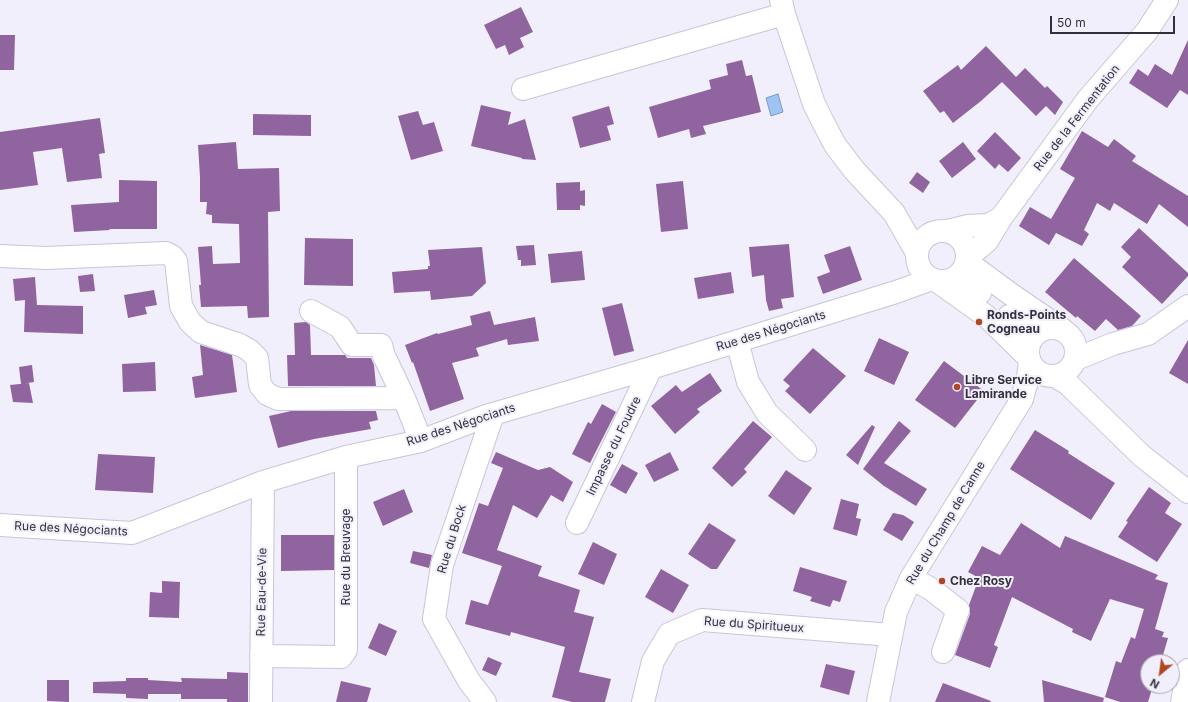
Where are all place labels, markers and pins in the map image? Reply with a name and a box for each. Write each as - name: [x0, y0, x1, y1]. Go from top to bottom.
- place label: Ronds-Points Cogneau: [987, 308, 1066, 336]
- marker: Ronds-Points Cogneau: [974, 317, 984, 327]
- place label: Libre Service Lamirande: [965, 373, 1042, 401]
- marker: Libre Service Lamirande: [952, 382, 962, 392]
- place label: Chez Rosy: [950, 574, 1012, 588]
- marker: Chez Rosy: [937, 576, 947, 586]

